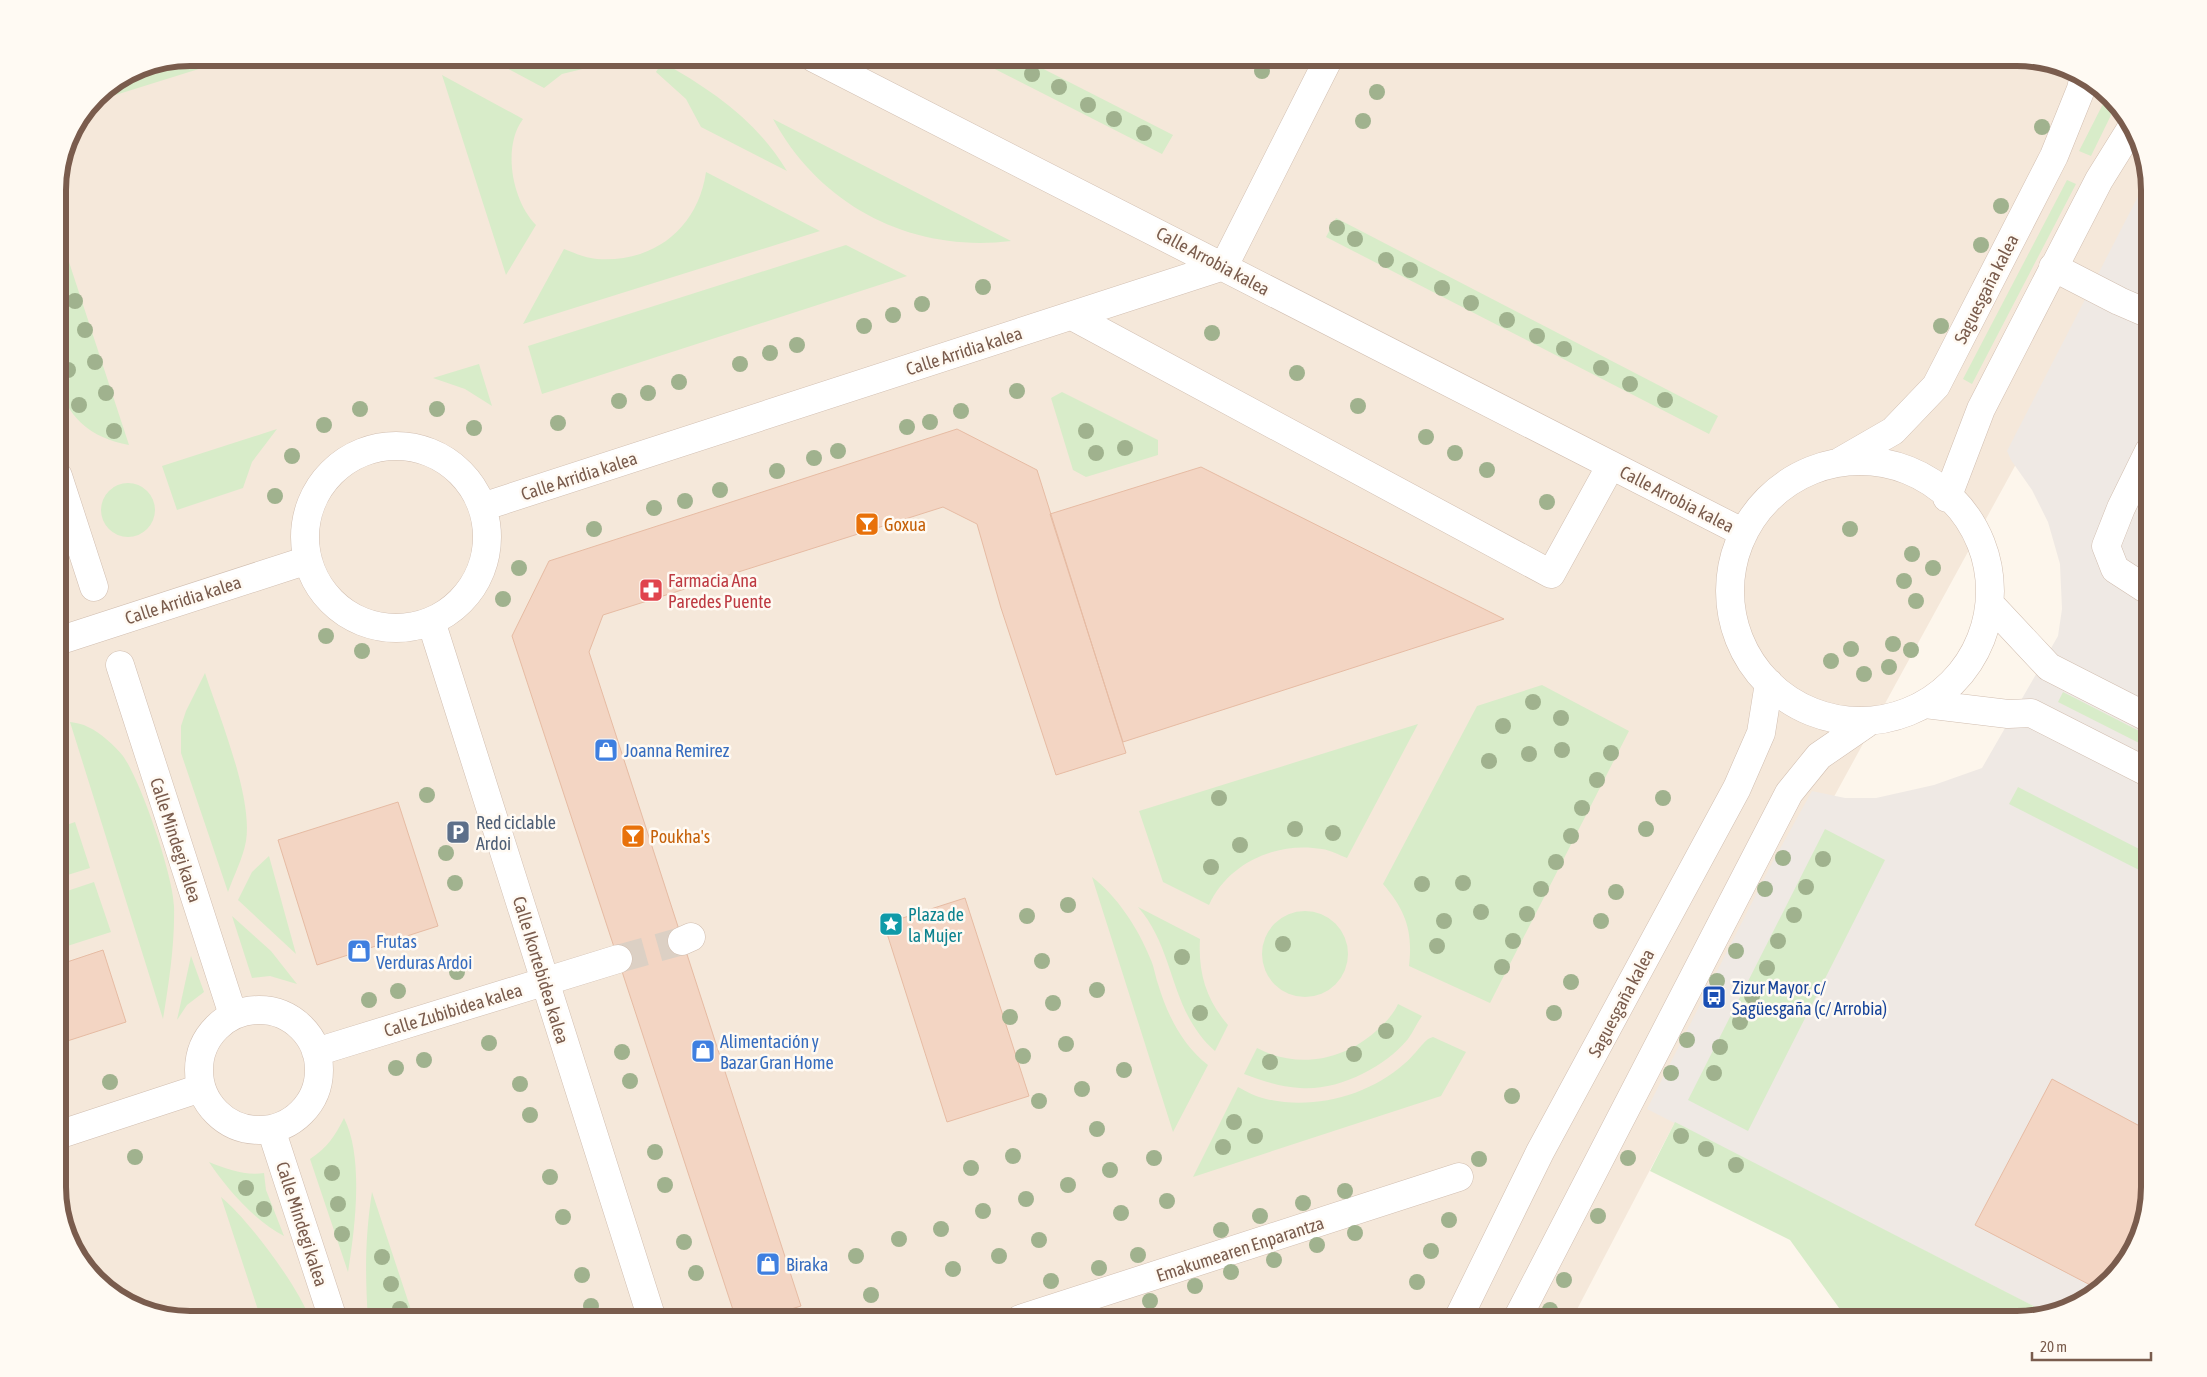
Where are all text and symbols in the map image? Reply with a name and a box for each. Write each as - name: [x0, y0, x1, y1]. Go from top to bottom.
- street label: Calle Arrobia kalea: [1153, 222, 1273, 300]
- street label: Saguesgaña kalea: [1949, 231, 2023, 347]
- street label: Calle Arridia kalea: [903, 322, 1025, 380]
- street label: Calle Arridia kalea: [518, 447, 640, 505]
- street label: Calle Arrobia kalea: [1616, 461, 1738, 537]
- bar icon: Goxua: [854, 511, 880, 537]
- place label: Goxua: [884, 514, 926, 535]
- place label: Farmacia Ana Paredes Puente: [668, 570, 771, 612]
- street label: Calle Arridia kalea: [122, 571, 244, 629]
- pharmacy icon: Farmacia Ana Paredes Puente: [638, 577, 664, 603]
- shop icon: Joanna Remirez: [593, 737, 619, 763]
- place label: Joanna Remirez: [624, 740, 730, 761]
- street label: Calle Mindegi kalea: [146, 775, 206, 905]
- place label: Red ciclable Ardoi: [476, 812, 556, 854]
- parking icon: Red ciclable Ardoi: [445, 819, 471, 845]
- bar icon: Poukha's: [620, 823, 646, 849]
- place label: Poukha's: [650, 826, 710, 847]
- street label: Calle Ikortebidea kalea: [509, 894, 573, 1046]
- place label: Plaza de la Mujer: [908, 904, 964, 946]
- place icon: Plaza de la Mujer: [878, 911, 904, 937]
- place label: Frutas Verduras Ardoi: [376, 931, 472, 973]
- shop icon: Frutas Verduras Ardoi: [346, 938, 372, 964]
- street label: Saguesgaña kalea: [1584, 945, 1658, 1061]
- place label: Zizur Mayor, c/ Sagüesgaña (c/ Arrobia): [1732, 977, 1887, 1019]
- street label: Calle Zubibidea kalea: [381, 979, 525, 1041]
- bus stop icon: Zizur Mayor, c/ Sagüesgaña (c/ Arrobia): [1701, 984, 1727, 1010]
- place label: Alimentación y Bazar Gran Home: [720, 1031, 834, 1073]
- shop icon: Alimentación y Bazar Gran Home: [690, 1038, 716, 1064]
- street label: Calle Mindegi kalea: [272, 1159, 332, 1289]
- street label: Emakumearen Enparantza: [1153, 1212, 1327, 1286]
- shop icon: Biraka: [755, 1251, 781, 1277]
- place label: Biraka: [786, 1254, 828, 1275]
- scale bar: [2032, 1330, 2151, 1362]
- text: 20 m: [2040, 1338, 2067, 1355]

